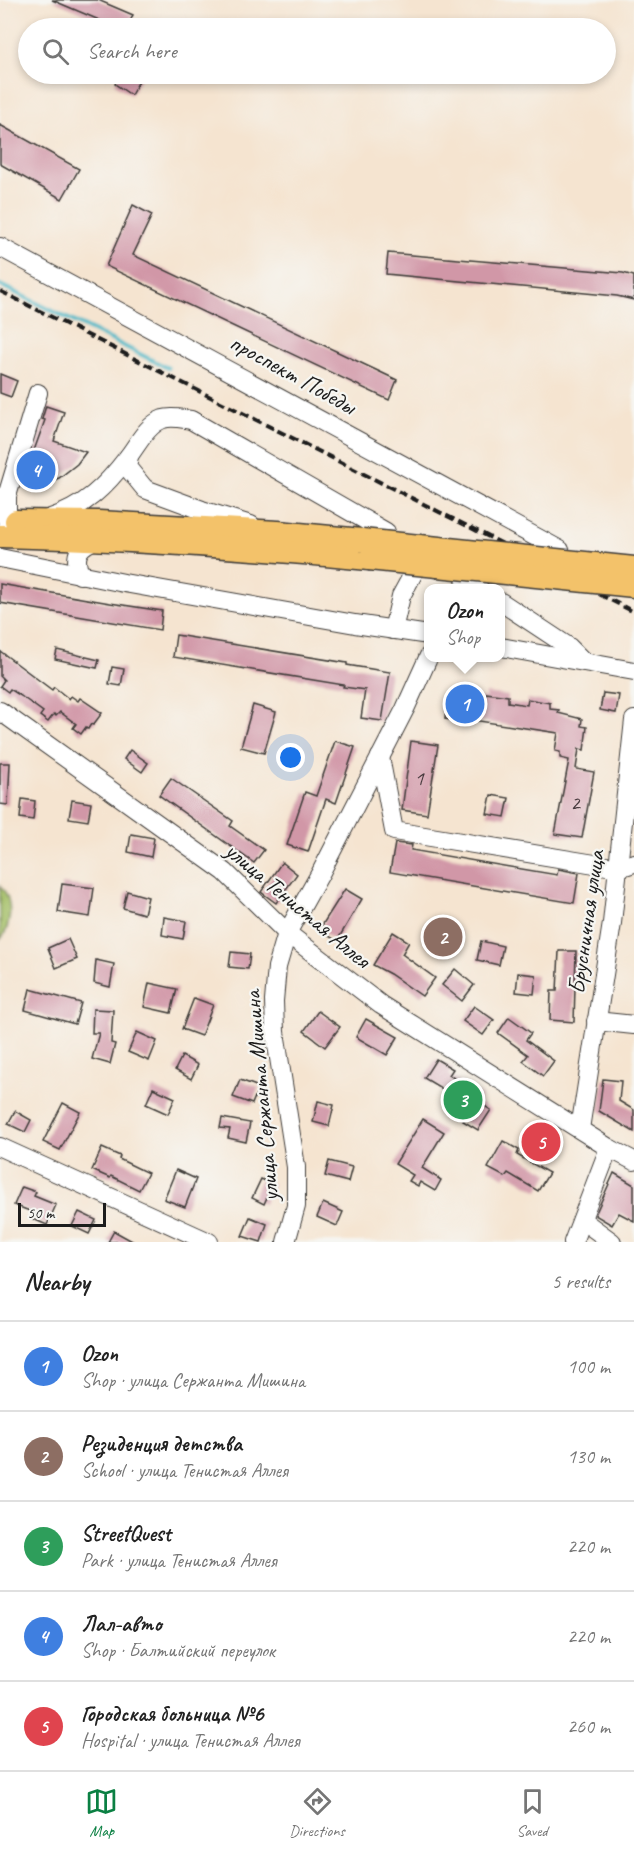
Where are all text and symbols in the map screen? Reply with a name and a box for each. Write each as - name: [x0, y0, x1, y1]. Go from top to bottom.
- search box: [18, 18, 616, 84]
- icon: search: [39, 35, 72, 68]
- text: Search here: [87, 37, 177, 65]
- street label: проспект Победы: [225, 327, 363, 422]
- pin: 4: [16, 448, 56, 492]
- popup: [424, 584, 505, 662]
- text: Ozon: [446, 597, 483, 625]
- text: Shop: [446, 625, 480, 650]
- pin: 1: [446, 682, 484, 726]
- your location: [276, 743, 305, 772]
- house number: 1: [414, 765, 425, 791]
- house number: 2: [570, 790, 581, 816]
- street label: улица Тенистая Аллея: [218, 834, 378, 976]
- street label: Брусничная улица: [561, 847, 611, 996]
- pin: 2: [424, 914, 462, 960]
- street label: улица Сержанта Мишина: [237, 987, 285, 1205]
- pin: 3: [444, 1078, 482, 1122]
- pin: 5: [522, 1120, 560, 1164]
- scale bar: [18, 1200, 106, 1228]
- text: 50 m: [27, 1203, 54, 1223]
- text: Nearby: [24, 1265, 89, 1298]
- text: 5 results: [551, 1269, 610, 1294]
- text: Ozon: [81, 1340, 118, 1368]
- text: 1: [39, 1354, 48, 1379]
- text: 100 m: [567, 1354, 610, 1379]
- text: Shop · улица Сержанта Мишина: [81, 1368, 305, 1393]
- text: Резиденция детства: [81, 1430, 242, 1458]
- text: 2: [39, 1444, 48, 1469]
- text: 130 m: [567, 1444, 610, 1469]
- text: School · улица Тенистая Аллея: [81, 1458, 288, 1483]
- text: StreetQuest: [81, 1520, 171, 1548]
- text: 3: [39, 1534, 48, 1559]
- text: 220 m: [567, 1534, 610, 1559]
- text: Park · улица Тенистая Аллея: [81, 1548, 277, 1573]
- text: Лал-авто: [81, 1610, 162, 1638]
- text: 4: [39, 1624, 48, 1649]
- text: 220 m: [567, 1624, 610, 1649]
- text: Shop · Балтийский переулок: [81, 1638, 275, 1663]
- text: Городская больница №6: [81, 1700, 263, 1728]
- text: 5: [39, 1714, 48, 1739]
- text: 260 m: [567, 1714, 610, 1739]
- text: Hospital · улица Тенистая Аллея: [81, 1728, 300, 1753]
- tab: Map: [85, 1785, 118, 1841]
- tab: Directions: [289, 1785, 345, 1841]
- tab: Saved: [516, 1785, 549, 1841]

